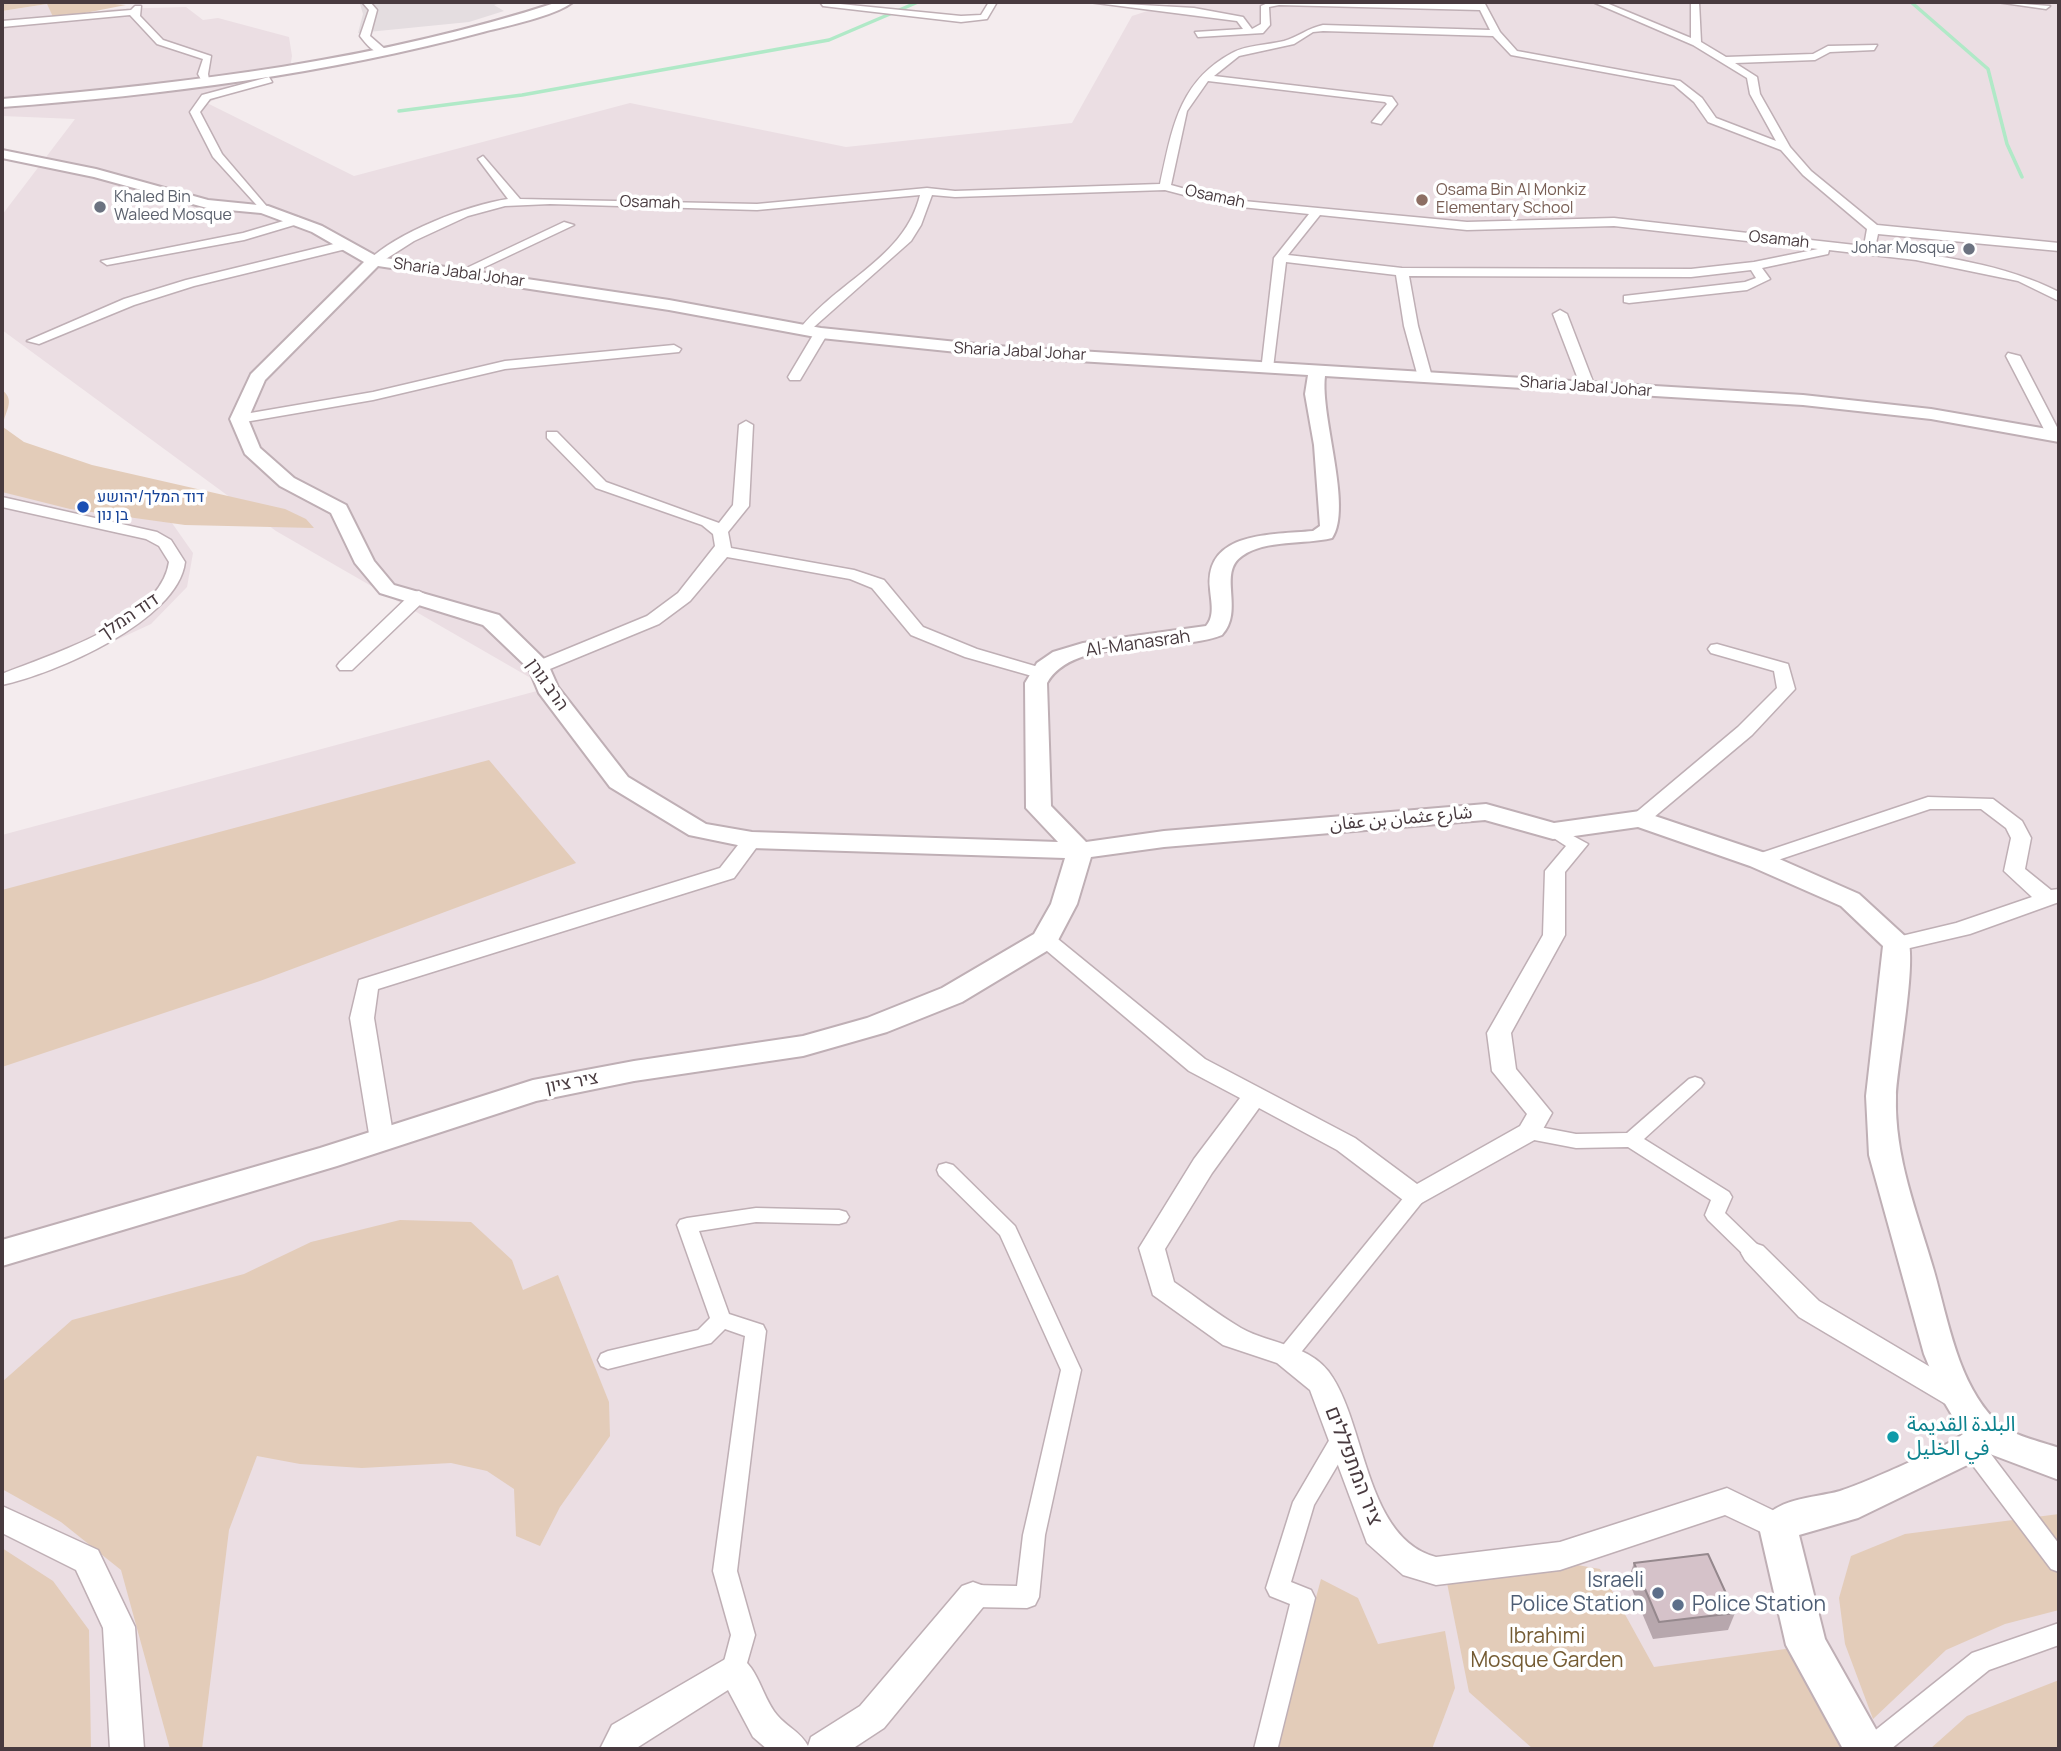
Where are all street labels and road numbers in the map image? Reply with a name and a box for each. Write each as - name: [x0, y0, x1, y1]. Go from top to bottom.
- street label: Osamah: [1183, 181, 1247, 213]
- street label: Osamah: [619, 192, 681, 214]
- street label: Osamah: [1748, 227, 1810, 253]
- street label: Sharia Jabal Johar: [392, 254, 526, 292]
- street label: Sharia Jabal Johar: [953, 339, 1087, 365]
- street label: Sharia Jabal Johar: [1519, 373, 1653, 401]
- street label: דוד המלך: [95, 589, 163, 645]
- street label: Al-Manasrah: [1084, 626, 1192, 662]
- street label: הרב גורן: [521, 655, 573, 715]
- street label: شارع عثمان بن عفان: [1329, 802, 1473, 836]
- street label: ציר ציון: [544, 1067, 600, 1099]
- street label: ציר המתפללים: [1319, 1403, 1387, 1529]

